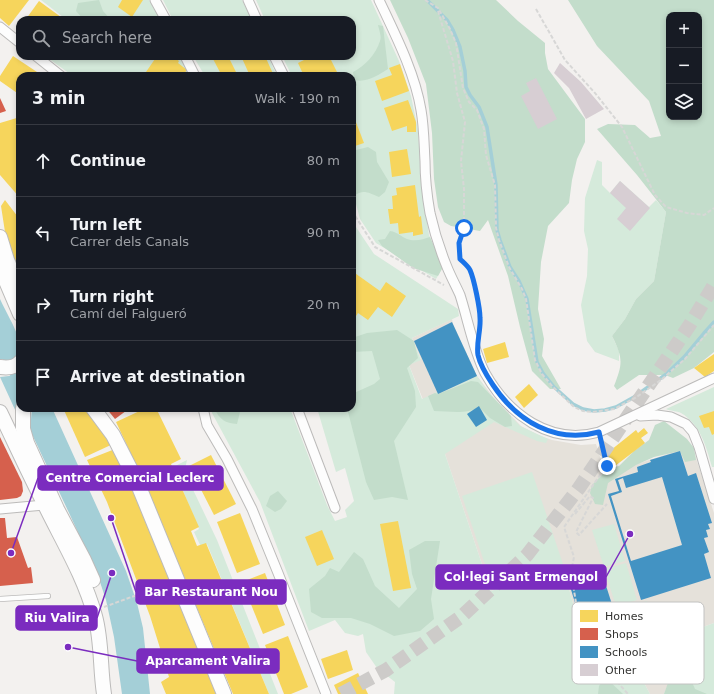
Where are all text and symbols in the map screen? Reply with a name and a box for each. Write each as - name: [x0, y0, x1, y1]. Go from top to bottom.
- map controls: [666, 12, 702, 120]
- button: +: [666, 12, 702, 48]
- search box: [16, 16, 356, 60]
- icon: search: [30, 27, 52, 49]
- text: Search here: [62, 29, 152, 47]
- button: −: [666, 48, 702, 84]
- button: layers: [666, 84, 702, 120]
- text: 3 min: [32, 88, 85, 108]
- text: Walk · 190 m: [255, 91, 340, 106]
- icon: ahead: [32, 150, 54, 172]
- text: Continue: [70, 152, 146, 170]
- text: 80 m: [307, 153, 340, 168]
- text: Turn left: [70, 216, 142, 234]
- route start: [455, 219, 473, 237]
- icon: left: [32, 222, 54, 244]
- text: 90 m: [307, 225, 340, 240]
- text: Carrer dels Canals: [70, 234, 189, 249]
- text: Turn right: [70, 288, 154, 306]
- icon: right: [32, 294, 54, 316]
- text: 20 m: [307, 297, 340, 312]
- text: Camí del Falgueró: [70, 306, 187, 321]
- icon: arrive: [32, 366, 54, 388]
- text: Arrive at destination: [70, 368, 245, 386]
- route end: [598, 457, 616, 475]
- callout: Centre Comercial Leclerc: [38, 466, 223, 490]
- text: Centre Comercial Leclerc: [46, 471, 214, 485]
- callout: Col·legi Sant Ermengol: [436, 565, 606, 589]
- text: Col·legi Sant Ermengol: [444, 570, 598, 584]
- callout: Bar Restaurant Nou: [136, 580, 286, 604]
- text: Bar Restaurant Nou: [144, 585, 278, 599]
- legend: [572, 602, 704, 684]
- callout: Riu Valira: [16, 606, 97, 630]
- text: Homes: [605, 610, 643, 623]
- text: Riu Valira: [24, 611, 90, 625]
- text: Shops: [605, 628, 639, 641]
- text: Schools: [605, 646, 648, 659]
- callout: Aparcament Valira: [137, 649, 279, 673]
- text: Aparcament Valira: [145, 654, 271, 668]
- text: Other: [605, 664, 637, 677]

